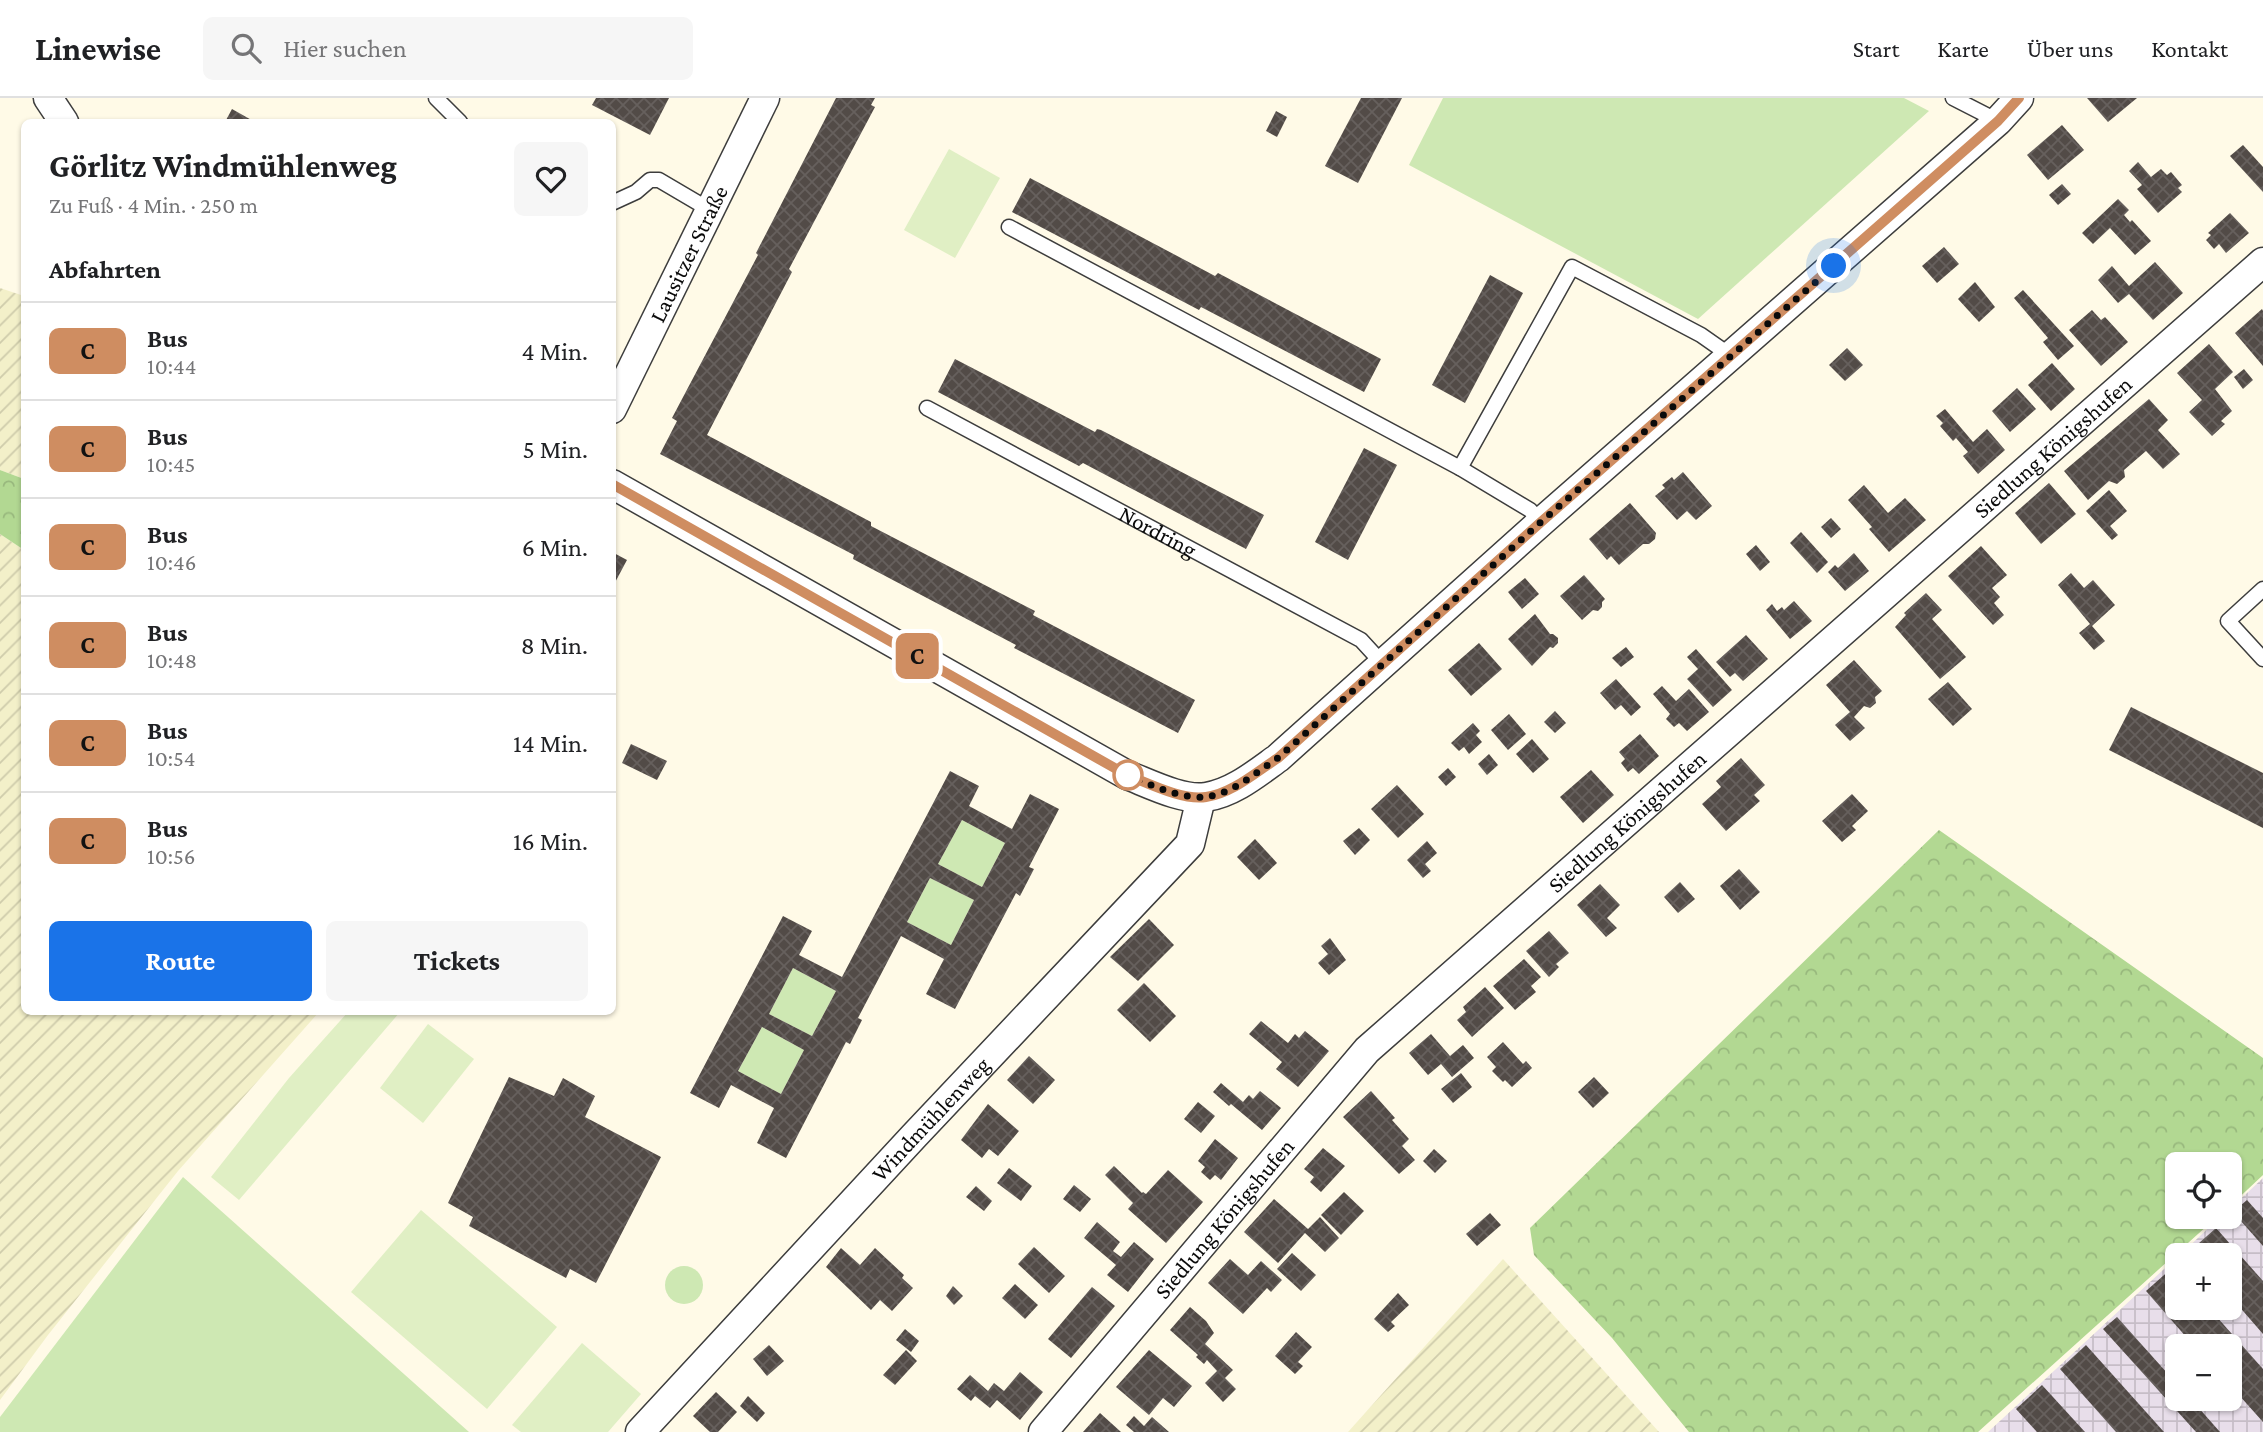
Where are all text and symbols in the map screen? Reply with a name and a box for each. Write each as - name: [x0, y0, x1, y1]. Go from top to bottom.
- search box: [203, 17, 693, 80]
- icon: search: [227, 29, 265, 67]
- text: Linewise: [35, 30, 161, 67]
- text: Hier suchen: [283, 34, 407, 63]
- text: Start: [1853, 35, 1899, 62]
- text: Karte: [1937, 35, 1989, 62]
- text: Über uns: [2027, 35, 2113, 62]
- text: Kontakt: [2151, 35, 2228, 62]
- button: heart: [514, 142, 588, 216]
- text: Görlitz Windmühlenweg: [49, 147, 397, 184]
- street label: Lausitzer Straße: [644, 181, 733, 326]
- text: Zu Fuß · 4 Min. · 250 m: [49, 192, 258, 218]
- your location: [1816, 248, 1851, 283]
- text: Abfahrten: [49, 255, 161, 284]
- text: Bus: [147, 324, 188, 353]
- text: C: [80, 337, 95, 364]
- text: 4 Min.: [522, 337, 588, 366]
- text: 10:44: [147, 353, 196, 379]
- street label: Siedlung Königshufen: [1968, 371, 2137, 523]
- text: Bus: [147, 422, 188, 451]
- text: C: [80, 435, 95, 462]
- text: 5 Min.: [523, 435, 588, 464]
- text: 10:45: [147, 451, 195, 477]
- street label: Nordring: [1115, 500, 1201, 563]
- text: Bus: [147, 520, 188, 549]
- text: C: [80, 533, 95, 560]
- text: 6 Min.: [522, 533, 588, 562]
- text: 10:46: [147, 549, 196, 575]
- text: Bus: [147, 618, 188, 647]
- text: C: [80, 631, 95, 658]
- text: 8 Min.: [521, 631, 588, 660]
- line badge: C: [894, 633, 940, 679]
- text: C: [910, 642, 924, 669]
- text: 10:48: [147, 647, 197, 673]
- text: Bus: [147, 716, 188, 745]
- text: C: [80, 729, 95, 756]
- text: 14 Min.: [513, 729, 588, 758]
- text: 10:54: [147, 745, 196, 771]
- street label: Siedlung Königshufen: [1543, 745, 1711, 898]
- unlabelled marker: [1113, 760, 1143, 790]
- text: Bus: [147, 814, 188, 843]
- text: C: [80, 827, 95, 854]
- text: 16 Min.: [513, 827, 588, 856]
- text: 10:56: [147, 843, 195, 869]
- button: Route: [49, 921, 312, 1001]
- button: Tickets: [326, 921, 588, 1001]
- street label: Windmühlenweg: [866, 1051, 995, 1186]
- street label: Siedlung Königshufen: [1149, 1133, 1299, 1304]
- map controls: [2165, 1152, 2242, 1411]
- button: locate: [2165, 1152, 2242, 1229]
- button: +: [2165, 1243, 2242, 1320]
- button: −: [2165, 1334, 2242, 1411]

